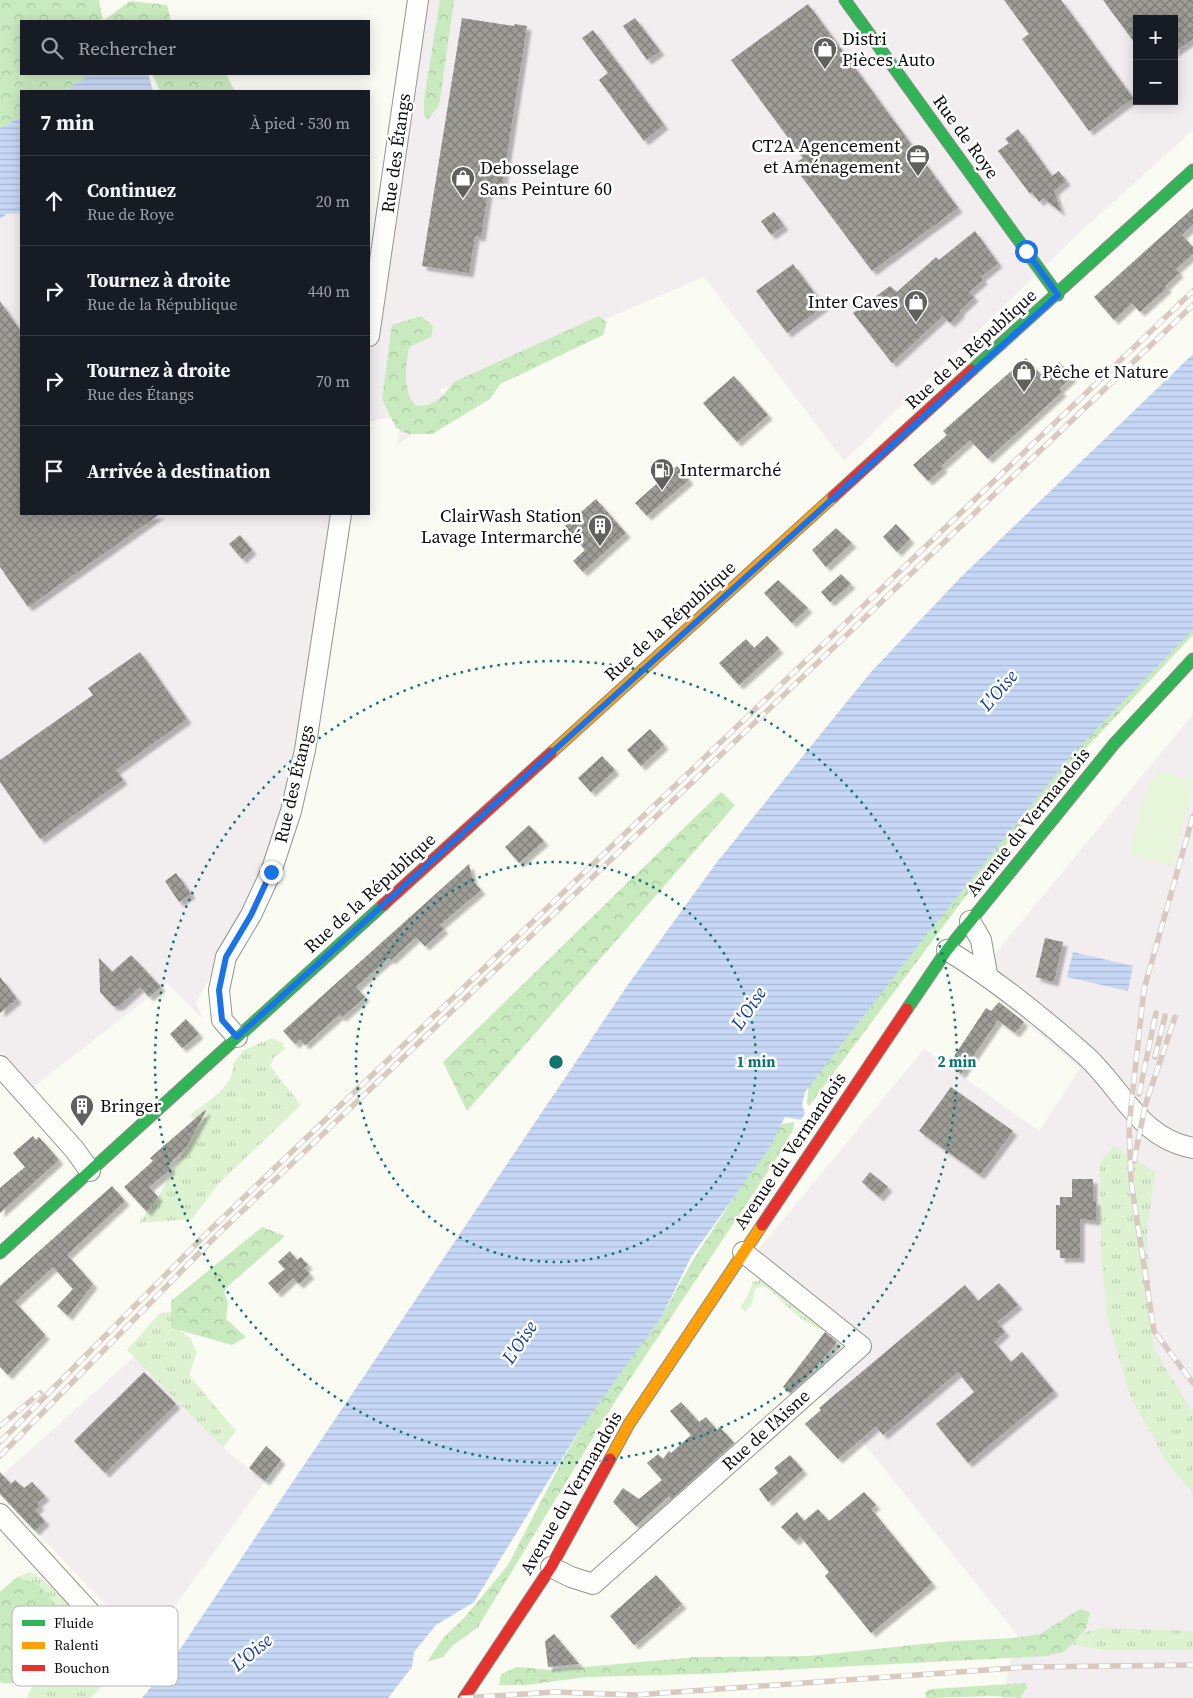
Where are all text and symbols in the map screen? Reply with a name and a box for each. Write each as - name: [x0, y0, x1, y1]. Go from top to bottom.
- map controls: [1133, 15, 1178, 105]
- button: +: [1133, 15, 1178, 60]
- search box: [20, 20, 370, 75]
- place label: Distri Pièces Auto: [842, 26, 935, 72]
- icon: search: [38, 34, 66, 62]
- text: Rechercher: [78, 35, 176, 61]
- shop icon: Distri Pièces Auto: [812, 36, 838, 70]
- button: −: [1133, 60, 1178, 105]
- street label: Rue de Roye: [927, 90, 1005, 184]
- street label: Rue des Étangs: [375, 91, 416, 214]
- text: 7 min: [40, 108, 95, 137]
- text: À pied · 530 m: [250, 112, 350, 134]
- place label: CT2A Agencement et Aménagement: [751, 133, 900, 179]
- office icon: CT2A Agencement et Aménagement: [905, 143, 931, 177]
- place label: Debosselage Sans Peinture 60: [480, 155, 612, 201]
- shop icon: Debosselage Sans Peinture 60: [450, 165, 476, 199]
- text: Continuez: [87, 177, 176, 203]
- icon: ahead: [40, 187, 68, 215]
- text: 20 m: [316, 190, 350, 212]
- text: Rue de Roye: [87, 203, 174, 225]
- route start: [1015, 240, 1038, 263]
- text: Tournez à droite: [87, 267, 230, 293]
- icon: right: [40, 277, 68, 305]
- text: 440 m: [308, 280, 350, 302]
- street label: Rue de la République: [899, 283, 1042, 415]
- place label: Inter Caves: [808, 289, 898, 314]
- shop icon: Inter Caves: [903, 289, 929, 323]
- text: Rue de la République: [87, 293, 237, 315]
- text: Tournez à droite: [87, 357, 230, 383]
- shop icon: Pêche et Nature: [1011, 359, 1037, 393]
- place label: Pêche et Nature: [1042, 359, 1169, 384]
- icon: right: [40, 367, 68, 395]
- text: 70 m: [316, 370, 350, 392]
- text: Rue des Étangs: [87, 383, 194, 405]
- icon: arrive: [40, 457, 68, 485]
- fuel station icon: Intermarché: [649, 457, 675, 491]
- place label: Intermarché: [680, 457, 781, 482]
- text: Arrivée à destination: [87, 458, 270, 484]
- place label: ClairWash Station Lavage Intermarché: [421, 503, 582, 549]
- building icon: ClairWash Station Lavage Intermarché: [587, 513, 613, 547]
- street label: Rue de la République: [598, 555, 741, 687]
- water label: L'Oise: [972, 664, 1023, 717]
- street label: Rue des Étangs: [268, 722, 319, 845]
- street label: Avenue du Vermandois: [960, 742, 1096, 901]
- street label: Rue de la République: [298, 827, 441, 959]
- route end: [260, 861, 283, 884]
- water label: L'Oise: [724, 981, 772, 1035]
- text: 1 min: [737, 1051, 775, 1072]
- text: 2 min: [938, 1051, 976, 1072]
- centre of rings: [547, 1053, 565, 1071]
- street label: Avenue du Vermandois: [728, 1067, 852, 1234]
- building icon: Bringer: [69, 1093, 95, 1127]
- place label: Bringer: [100, 1093, 162, 1118]
- water label: L'Oise: [495, 1315, 543, 1369]
- street label: Rue de l'Aisne: [716, 1383, 815, 1476]
- street label: Avenue du Vermandois: [514, 1406, 628, 1579]
- legend: [12, 1606, 178, 1686]
- text: Fluide: [54, 1613, 94, 1633]
- water label: L'Oise: [224, 1627, 277, 1678]
- text: Ralenti: [54, 1635, 99, 1655]
- text: Bouchon: [54, 1658, 110, 1678]

